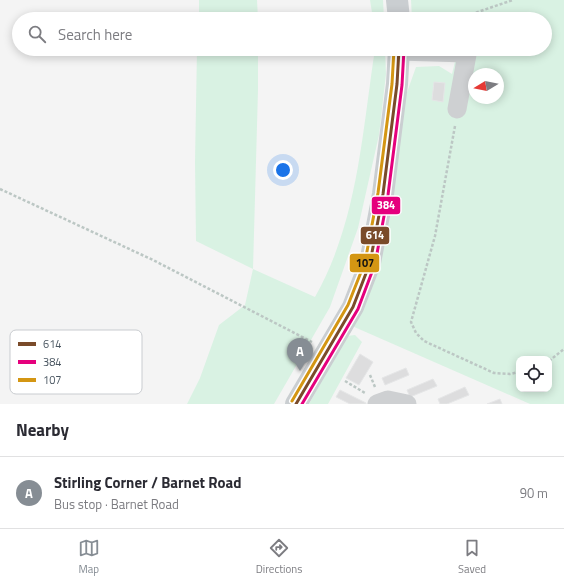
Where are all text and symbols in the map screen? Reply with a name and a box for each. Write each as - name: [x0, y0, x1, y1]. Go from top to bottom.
- search box: [12, 12, 552, 56]
- icon: search: [26, 23, 48, 45]
- text: Search here: [58, 23, 132, 46]
- north arrow: [468, 68, 504, 104]
- your location: [273, 160, 293, 180]
- line badge: 384: [371, 196, 401, 215]
- text: 384: [377, 197, 395, 213]
- line badge: 614: [360, 226, 390, 245]
- text: 614: [366, 227, 384, 243]
- line badge: 107: [349, 253, 380, 273]
- text: 107: [356, 255, 374, 271]
- legend: [10, 330, 142, 394]
- text: 614: [43, 336, 61, 352]
- pin: A: [287, 338, 313, 371]
- text: 384: [43, 354, 61, 370]
- map controls: [516, 356, 552, 392]
- button: locate: [516, 356, 552, 392]
- text: 107: [43, 372, 61, 388]
- text: Nearby: [16, 417, 69, 443]
- text: Stirling Corner / Barnet Road: [54, 471, 241, 494]
- text: A: [25, 483, 33, 503]
- text: 90 m: [520, 483, 548, 503]
- text: Bus stop · Barnet Road: [54, 494, 179, 514]
- tab: Map: [78, 537, 100, 577]
- tab: Directions: [256, 537, 302, 577]
- tab: Saved: [458, 537, 486, 577]

